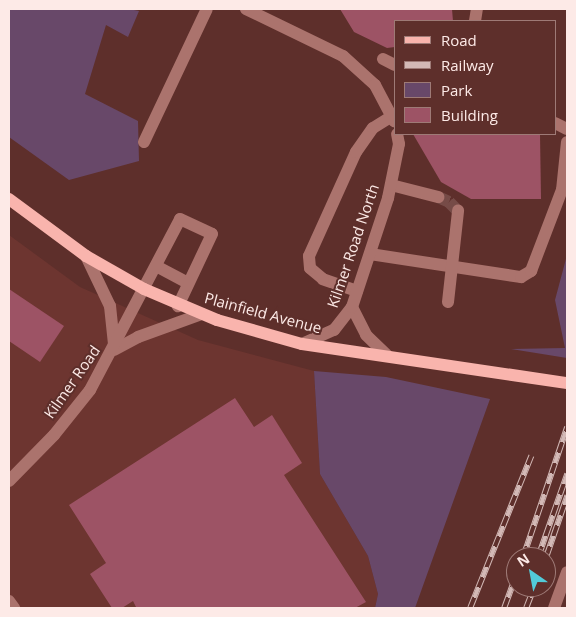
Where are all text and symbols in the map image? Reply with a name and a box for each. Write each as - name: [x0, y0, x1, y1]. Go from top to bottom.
- legend: [394, 20, 556, 135]
- text: Road: [441, 30, 477, 50]
- text: Railway: [441, 55, 494, 75]
- text: Park: [441, 80, 472, 100]
- text: Building: [441, 105, 498, 125]
- street label: Kilmer Road North: [323, 182, 383, 310]
- street label: Plainfield Avenue: [202, 289, 324, 337]
- street label: Kilmer Road: [40, 342, 104, 422]
- north arrow: [506, 547, 556, 597]
- text: N: [513, 549, 533, 571]

